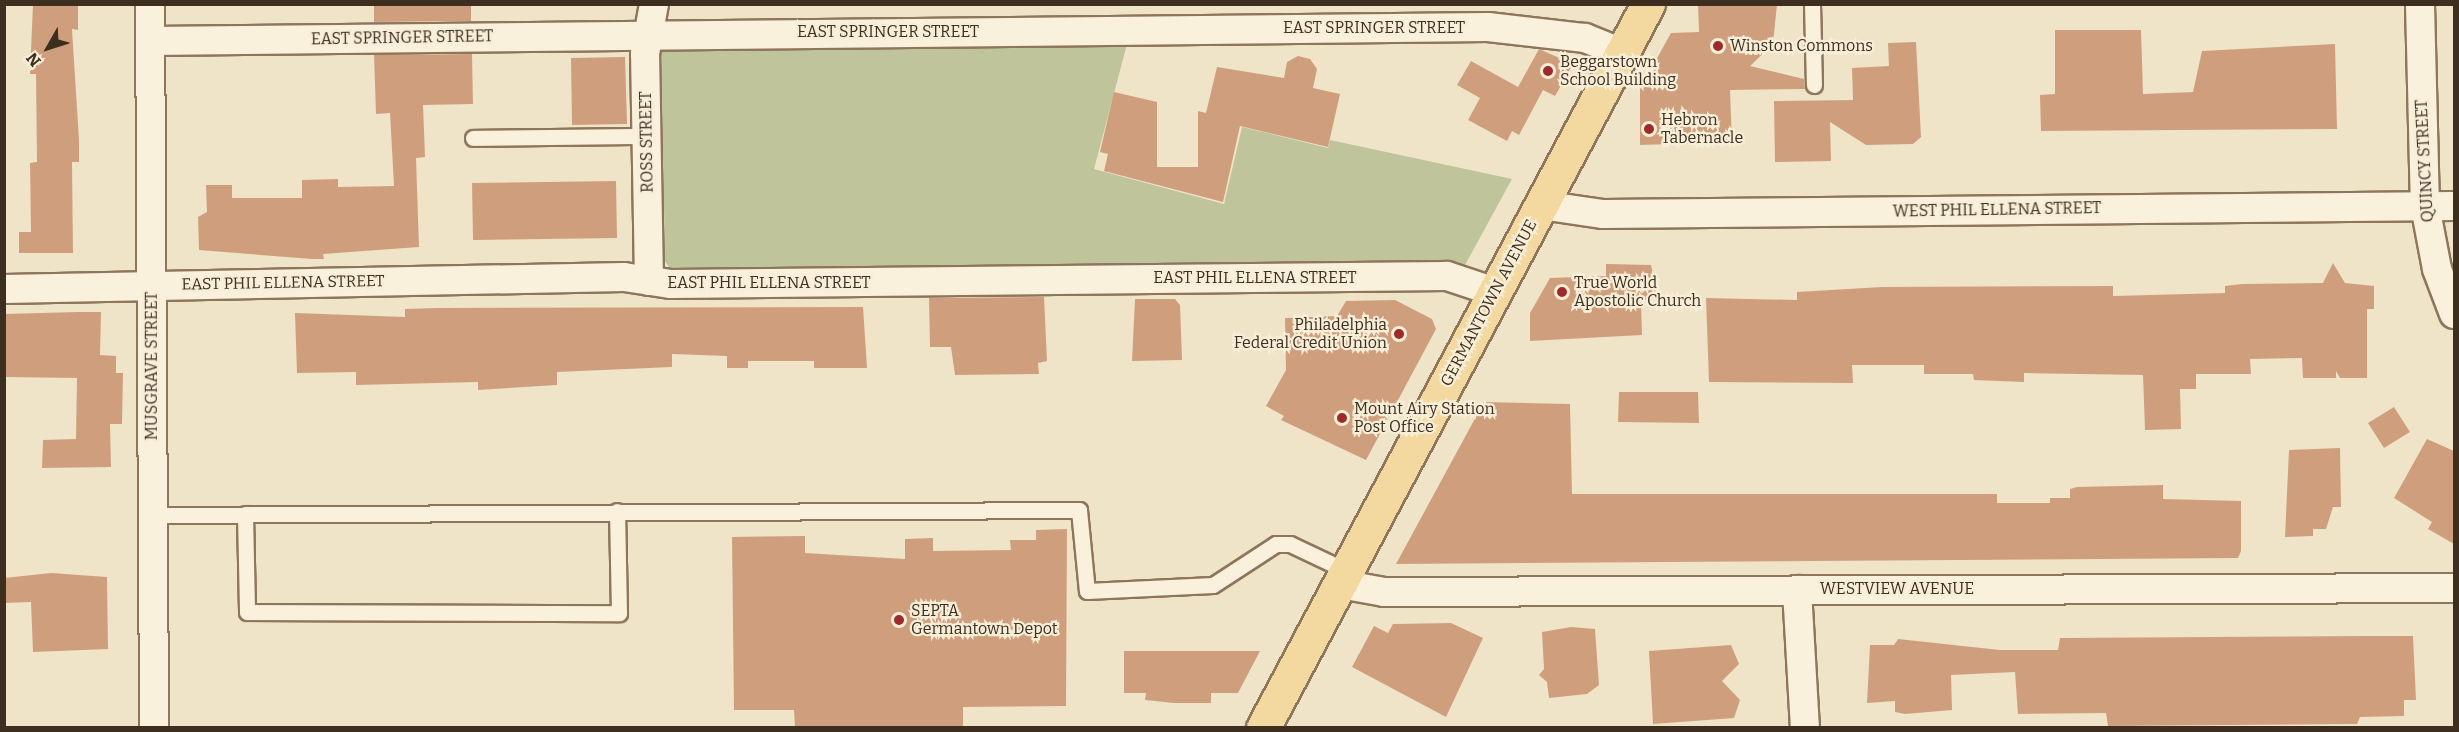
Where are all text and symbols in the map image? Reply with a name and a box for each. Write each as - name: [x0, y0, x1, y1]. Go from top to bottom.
- north arrow: [18, 18, 78, 78]
- street label: EAST SPRINGER STREET: [1283, 18, 1465, 38]
- street label: EAST SPRINGER STREET: [797, 22, 979, 42]
- street label: EAST SPRINGER STREET: [311, 27, 493, 49]
- place label: Winston Commons: [1730, 36, 1873, 56]
- marker: Winston Commons: [1711, 39, 1725, 53]
- text: N: [22, 49, 45, 70]
- place label: Beggarstown School Building: [1560, 52, 1676, 90]
- marker: Beggarstown School Building: [1541, 64, 1555, 78]
- street label: ROSS STREET: [637, 91, 657, 193]
- street label: QUINCY STREET: [2412, 99, 2438, 223]
- place label: Hebron Tabernacle: [1661, 110, 1743, 148]
- marker: Hebron Tabernacle: [1642, 122, 1656, 136]
- street label: WEST PHIL ELLENA STREET: [1893, 199, 2101, 221]
- street label: GERMANTOWN AVENUE: [1437, 216, 1541, 390]
- street label: EAST PHIL ELLENA STREET: [1153, 268, 1357, 288]
- street label: EAST PHIL ELLENA STREET: [181, 272, 385, 294]
- street label: EAST PHIL ELLENA STREET: [667, 273, 871, 293]
- place label: True World Apostolic Church: [1574, 273, 1701, 311]
- marker: True World Apostolic Church: [1555, 285, 1569, 299]
- street label: MUSGRAVE STREET: [142, 292, 162, 440]
- place label: Philadelphia Federal Credit Union: [1234, 315, 1387, 353]
- marker: Philadelphia Federal Credit Union: [1392, 327, 1406, 341]
- place label: Mount Airy Station Post Office: [1354, 399, 1495, 437]
- marker: Mount Airy Station Post Office: [1335, 411, 1349, 425]
- street label: WESTVIEW AVENUE: [1820, 579, 1974, 599]
- place label: SEPTA Germantown Depot: [911, 601, 1058, 639]
- marker: SEPTA Germantown Depot: [892, 613, 906, 627]

